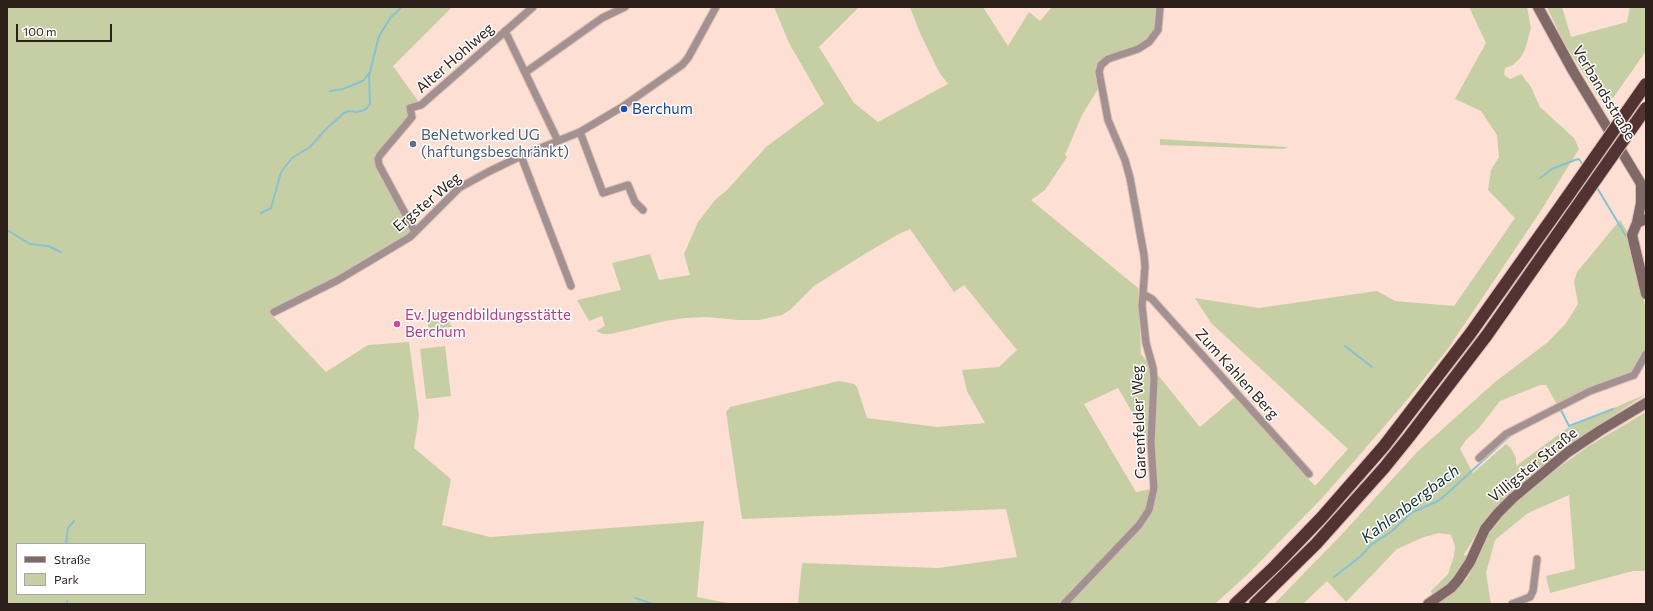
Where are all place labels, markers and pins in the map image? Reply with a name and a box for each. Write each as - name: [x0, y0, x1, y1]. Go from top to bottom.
- place label: Berchum: [632, 100, 693, 118]
- marker: Berchum: [619, 104, 629, 114]
- place label: BeNetworked UG (haftungsbeschränkt): [421, 126, 569, 161]
- marker: BeNetworked UG (haftungsbeschränkt): [408, 139, 418, 149]
- place label: Ev. Jugendbildungsstätte Berchum: [405, 306, 571, 341]
- marker: Ev. Jugendbildungsstätte Berchum: [392, 319, 402, 329]

